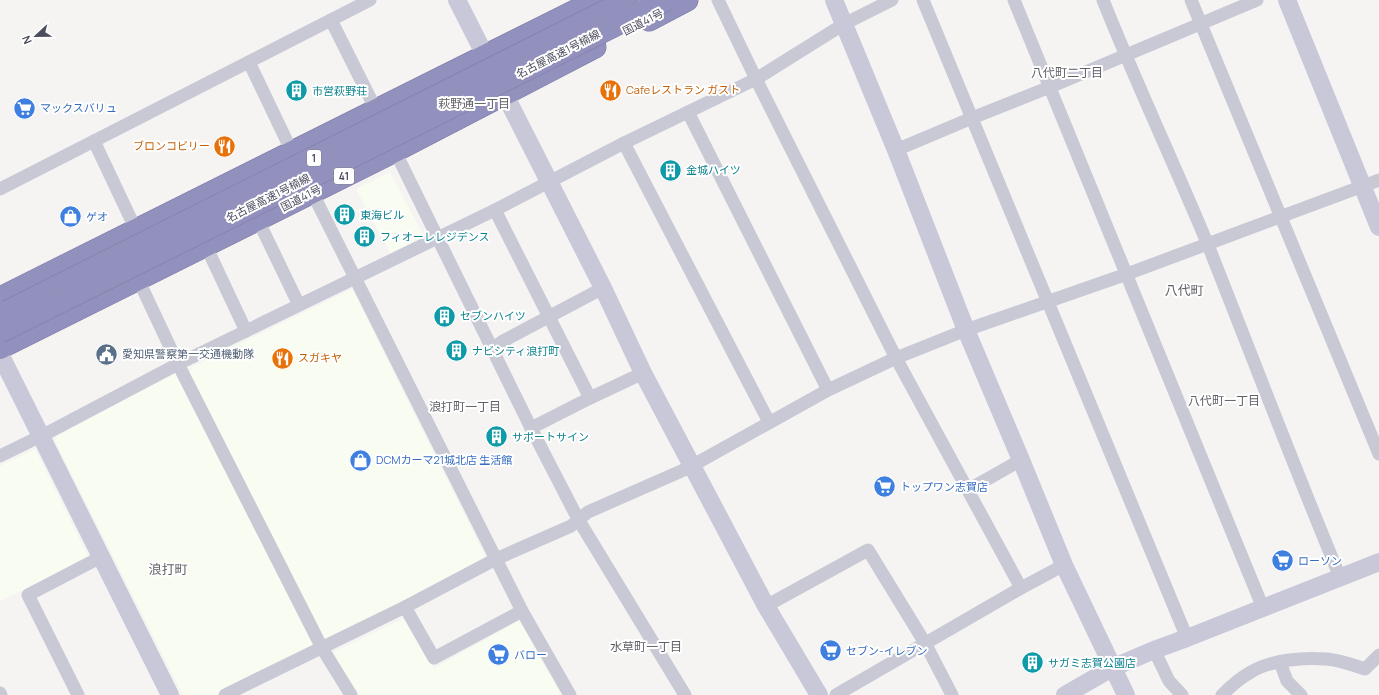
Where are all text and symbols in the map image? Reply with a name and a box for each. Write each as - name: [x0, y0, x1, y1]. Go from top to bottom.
- street label: 国道41号: [620, 5, 666, 38]
- north arrow: [16, 16, 56, 56]
- street label: 名古屋高速1号楠線: [513, 26, 602, 81]
- text: N: [18, 33, 35, 46]
- district label: 八代町二丁目: [1031, 64, 1103, 81]
- restaurant icon: Cafeレストラン ガスト: [597, 77, 623, 103]
- building icon: 市営萩野荘: [283, 78, 309, 104]
- place label: Cafeレストラン ガスト: [626, 82, 740, 97]
- place label: 市営萩野荘: [312, 83, 367, 98]
- supermarket icon: マックスバリュ: [11, 95, 37, 121]
- district label: 萩野通一丁目: [438, 95, 510, 112]
- place label: マックスバリュ: [40, 100, 117, 115]
- restaurant icon: ブロンコビリー: [212, 133, 238, 159]
- place label: ブロンコビリー: [133, 138, 210, 153]
- road number: 1: [307, 150, 321, 166]
- building icon: 金城ハイツ: [658, 157, 684, 183]
- place label: 金城ハイツ: [686, 162, 741, 177]
- road number: 41: [334, 168, 354, 184]
- street label: 名古屋高速1号楠線: [223, 170, 312, 225]
- street label: 国道41号: [278, 181, 324, 214]
- building icon: 東海ビル: [331, 202, 357, 228]
- shop icon: ゲオ: [58, 204, 84, 230]
- place label: 東海ビル: [360, 207, 404, 222]
- place label: ゲオ: [86, 209, 108, 224]
- building icon: フィオーレレジデンス: [351, 224, 377, 250]
- place label: フィオーレレジデンス: [380, 229, 490, 244]
- district label: 八代町: [1164, 281, 1204, 299]
- building icon: セブンハイツ: [432, 303, 458, 329]
- place label: セブンハイツ: [460, 308, 526, 323]
- building icon: ナビシティ浪打町: [444, 338, 470, 364]
- public building icon: 愛知県警察第一交通機動隊: [94, 341, 120, 367]
- place label: ナビシティ浪打町: [472, 343, 559, 358]
- restaurant icon: スガキヤ: [270, 345, 296, 371]
- place label: 愛知県警察第一交通機動隊: [122, 346, 254, 361]
- place label: スガキヤ: [298, 350, 342, 365]
- district label: 八代町一丁目: [1188, 392, 1260, 409]
- district label: 浪打町一丁目: [429, 398, 501, 415]
- building icon: サポートサイン: [483, 424, 509, 450]
- place label: サポートサイン: [512, 429, 589, 444]
- shop icon: DCMカーマ21城北店 生活館: [348, 447, 374, 473]
- place label: DCMカーマ21城北店 生活館: [376, 452, 512, 467]
- supermarket icon: トップワン志賀店: [871, 474, 897, 500]
- place label: トップワン志賀店: [900, 479, 988, 494]
- supermarket icon: ローソン: [1270, 548, 1296, 574]
- place label: ローソン: [1298, 553, 1342, 568]
- district label: 浪打町: [148, 560, 188, 578]
- district label: 水草町一丁目: [610, 638, 682, 655]
- supermarket icon: セブン-イレブン: [818, 638, 844, 664]
- supermarket icon: バロー: [486, 642, 512, 668]
- place label: セブン-イレブン: [846, 643, 928, 658]
- place label: バロー: [514, 647, 547, 662]
- building icon: サガミ志賀公園店: [1020, 650, 1046, 676]
- place label: サガミ志賀公園店: [1048, 655, 1136, 670]

